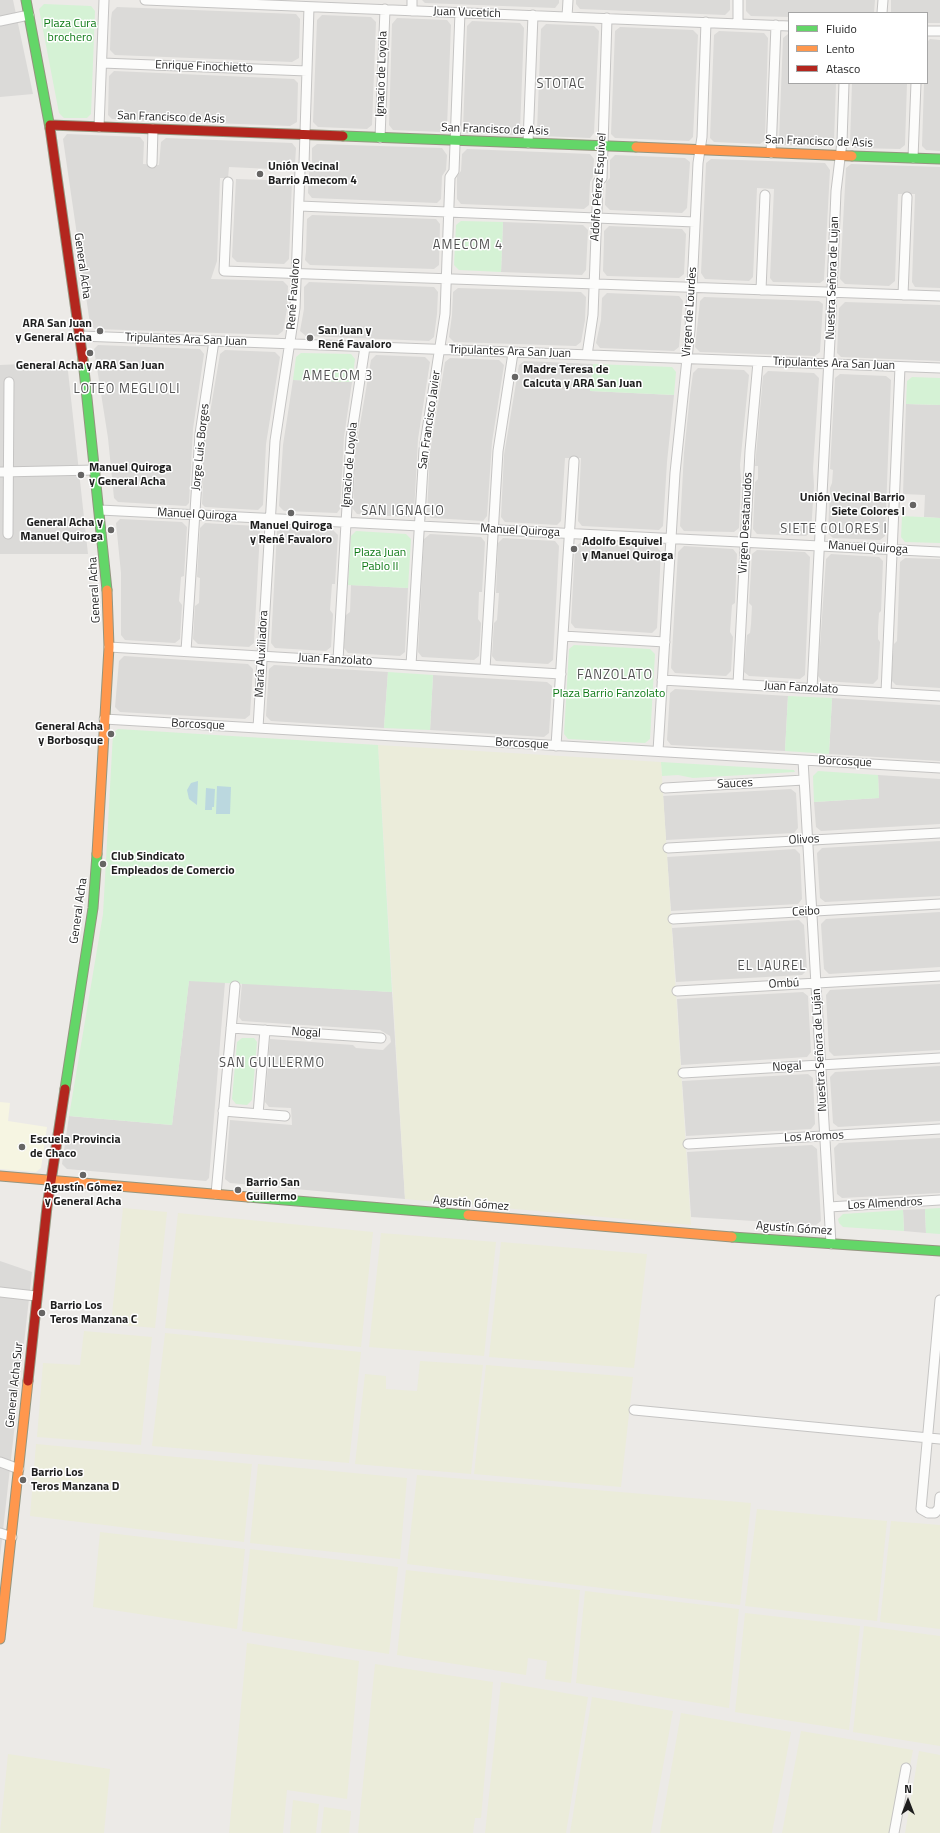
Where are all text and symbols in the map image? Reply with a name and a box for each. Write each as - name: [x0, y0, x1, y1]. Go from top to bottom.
- street label: Juan Vucetich: [433, 5, 501, 21]
- legend: [788, 12, 928, 84]
- park label: Plaza Cura brochero: [44, 17, 96, 45]
- text: Fluido: [826, 19, 857, 38]
- street label: Ignacio de Loyola: [373, 31, 391, 117]
- text: Lento: [826, 39, 855, 58]
- street label: Enrique Finochietto: [155, 58, 253, 76]
- text: Atasco: [826, 59, 860, 78]
- district label: STOTAC: [537, 77, 585, 93]
- street label: San Francisco de Asis: [117, 109, 225, 127]
- street label: San Francisco de Asis: [441, 121, 549, 139]
- street label: Adolfo Pérez Esquivel: [588, 132, 610, 242]
- street label: San Francisco de Asis: [765, 133, 873, 151]
- place label: Unión Vecinal Barrio Amecom 4: [268, 160, 357, 188]
- marker: Unión Vecinal Barrio Amecom 4: [255, 169, 265, 179]
- street label: Nuestra Señora de Lujan: [824, 216, 842, 340]
- street label: General Acha: [70, 232, 94, 300]
- district label: AMECOM 4: [433, 238, 503, 254]
- street label: René Favaloro: [284, 258, 304, 330]
- street label: Virgen de Lourdes: [680, 266, 700, 358]
- place label: ARA San Juan y General Acha: [15, 317, 92, 345]
- place label: San Juan y René Favaloro: [318, 324, 392, 352]
- marker: ARA San Juan y General Acha: [95, 326, 105, 336]
- street label: Tripulantes Ara San Juan: [125, 331, 247, 349]
- marker: San Juan y René Favaloro: [305, 333, 315, 343]
- street label: Tripulantes Ara San Juan: [449, 343, 571, 361]
- marker: General Acha y ARA San Juan: [85, 348, 95, 358]
- street label: Tripulantes Ara San Juan: [773, 355, 895, 373]
- place label: General Acha y ARA San Juan: [16, 359, 164, 373]
- place label: Madre Teresa de Calcuta y ARA San Juan: [523, 363, 642, 391]
- district label: AMECOM 3: [303, 369, 373, 385]
- street label: San Francisco Javier: [416, 370, 444, 470]
- marker: Madre Teresa de Calcuta y ARA San Juan: [510, 372, 520, 382]
- district label: LOTEO MEGLIOLI: [73, 382, 181, 398]
- street label: Jorge Luis Borges: [189, 403, 213, 491]
- street label: Ignacio de Loyola: [339, 422, 361, 508]
- place label: Manuel Quiroga y General Acha: [89, 461, 172, 489]
- marker: Manuel Quiroga y General Acha: [76, 470, 86, 480]
- street label: Virgen Desatanudos: [736, 472, 756, 574]
- place label: Unión Vecinal Barrio Siete Colores I: [800, 491, 905, 519]
- marker: Unión Vecinal Barrio Siete Colores I: [908, 500, 918, 510]
- district label: SAN IGNACIO: [361, 504, 445, 520]
- street label: Manuel Quiroga: [157, 506, 237, 524]
- marker: Manuel Quiroga y René Favaloro: [286, 508, 296, 518]
- place label: General Acha y Manuel Quiroga: [20, 516, 103, 544]
- place label: Manuel Quiroga y René Favaloro: [250, 519, 332, 547]
- street label: Manuel Quiroga: [480, 522, 560, 540]
- district label: SIETE COLORES I: [780, 522, 888, 538]
- marker: General Acha y Manuel Quiroga: [106, 525, 116, 535]
- place label: Adolfo Esquivel y Manuel Quiroga: [582, 535, 673, 563]
- street label: Manuel Quiroga: [828, 539, 908, 557]
- marker: Adolfo Esquivel y Manuel Quiroga: [569, 544, 579, 554]
- park label: Plaza Juan Pablo II: [354, 546, 406, 574]
- street label: General Acha: [86, 557, 104, 623]
- street label: María Auxiliadora: [253, 610, 271, 698]
- street label: Juan Fanzolato: [297, 651, 373, 669]
- district label: FANZOLATO: [577, 668, 653, 684]
- street label: Juan Fanzolato: [763, 679, 839, 697]
- park label: Plaza Barrio Fanzolato: [553, 687, 665, 701]
- street label: Borcosque: [171, 716, 225, 734]
- place label: General Acha y Borbosque: [35, 720, 103, 748]
- marker: General Acha y Borbosque: [106, 729, 116, 739]
- street label: Borcosque: [495, 735, 549, 753]
- street label: Borcosque: [818, 753, 872, 771]
- street label: Sauces: [717, 776, 753, 792]
- street label: Olivos: [788, 832, 820, 848]
- place label: Club Sindicato Empleados de Comercio: [111, 850, 235, 878]
- marker: Club Sindicato Empleados de Comercio: [98, 859, 108, 869]
- street label: General Acha: [67, 877, 91, 945]
- street label: Ceibo: [792, 904, 820, 920]
- district label: EL LAUREL: [738, 959, 806, 975]
- street label: Ombú: [768, 976, 800, 992]
- street label: Nuestra Señora de Luján: [810, 988, 830, 1112]
- street label: Nogal: [291, 1025, 321, 1041]
- district label: SAN GUILLERMO: [219, 1056, 325, 1072]
- street label: Nogal: [772, 1059, 802, 1075]
- street label: Los Aromos: [784, 1128, 844, 1146]
- place label: Escuela Provincia de Chaco: [30, 1133, 121, 1161]
- marker: Escuela Provincia de Chaco: [17, 1142, 27, 1152]
- marker: Agustín Gómez y General Acha: [78, 1170, 88, 1180]
- place label: Barrio San Guillermo: [246, 1176, 300, 1204]
- place label: Agustín Gómez y General Acha: [44, 1181, 122, 1209]
- marker: Barrio San Guillermo: [233, 1185, 243, 1195]
- street label: Agustín Gómez: [432, 1193, 510, 1215]
- street label: Los Almendros: [847, 1195, 923, 1213]
- street label: Agustín Gómez: [755, 1219, 833, 1239]
- place label: Barrio Los Teros Manzana C: [50, 1299, 137, 1327]
- marker: Barrio Los Teros Manzana C: [37, 1308, 47, 1318]
- street label: General Acha Sur: [3, 1341, 27, 1429]
- place label: Barrio Los Teros Manzana D: [31, 1466, 119, 1494]
- marker: Barrio Los Teros Manzana D: [18, 1475, 28, 1485]
- north arrow: [888, 1781, 928, 1821]
- text: N: [904, 1781, 912, 1797]

